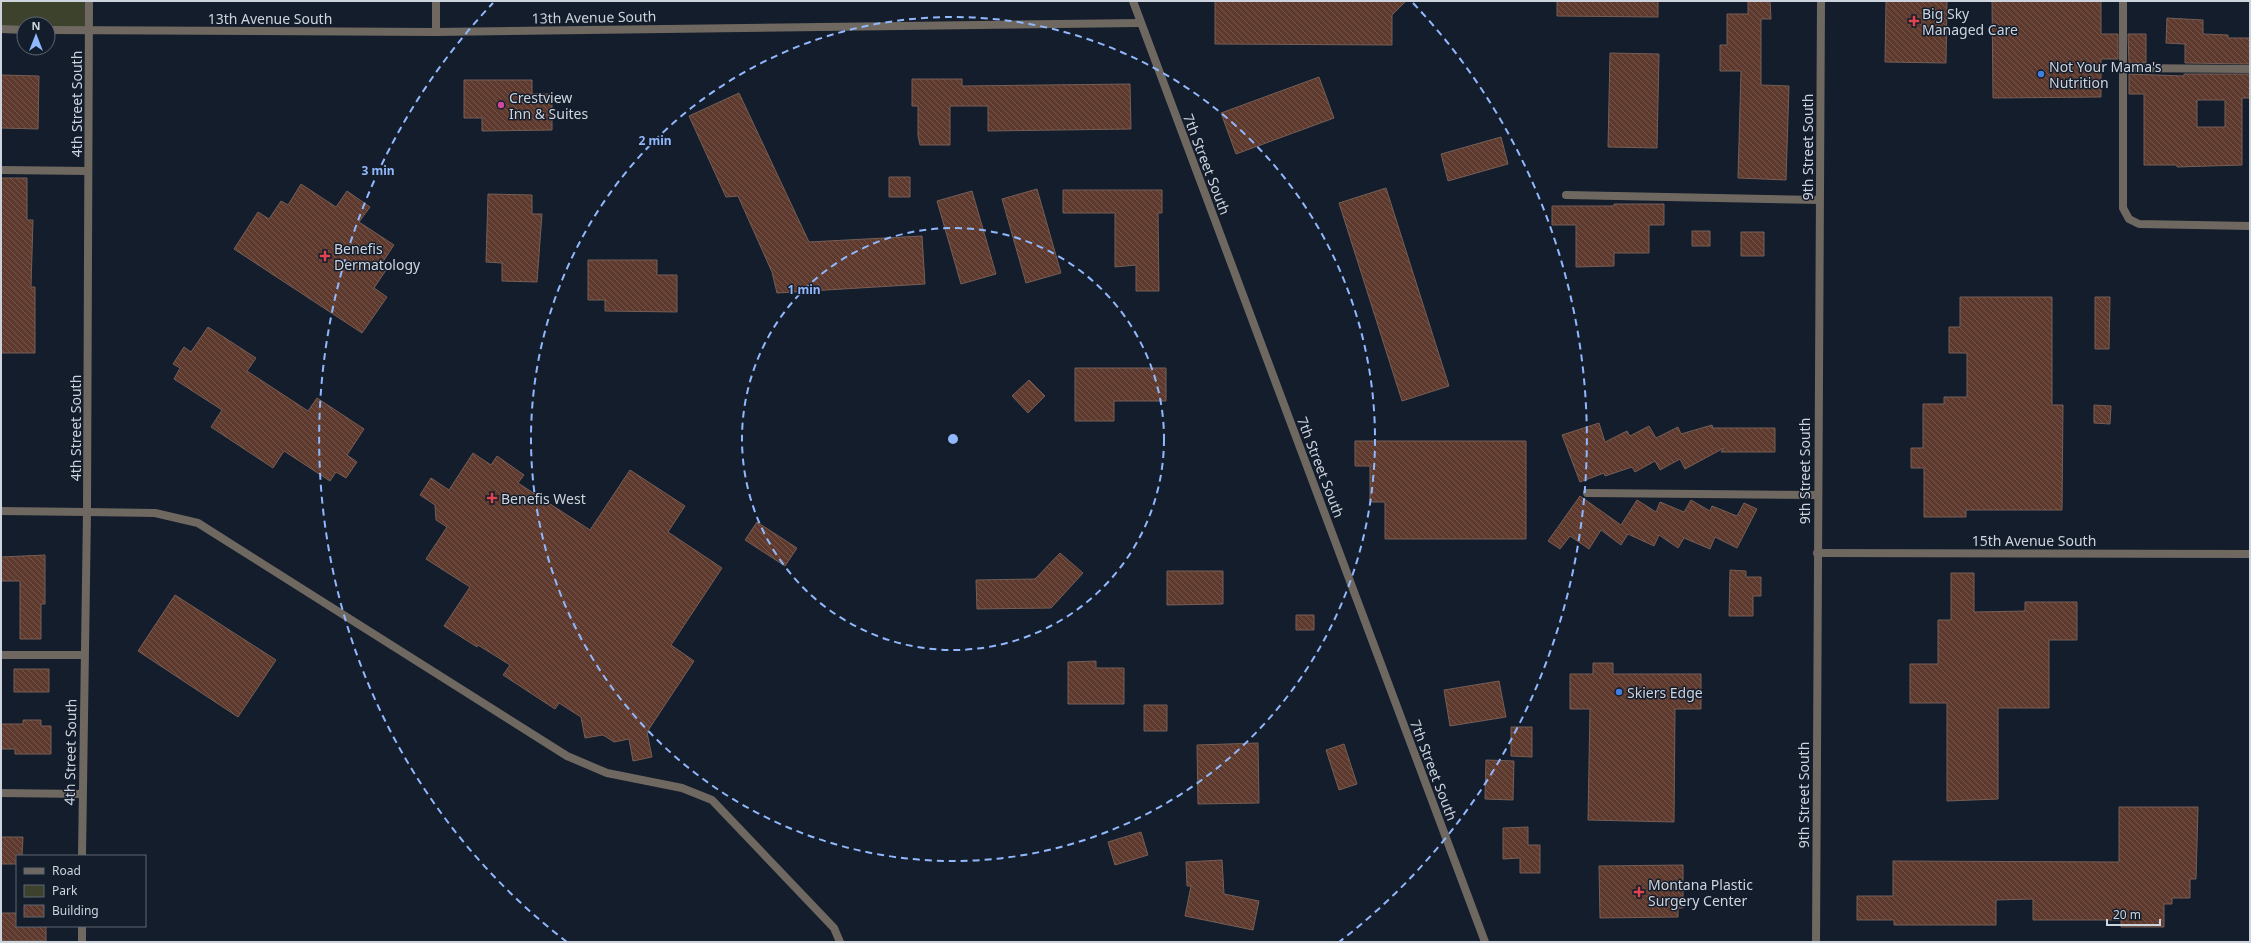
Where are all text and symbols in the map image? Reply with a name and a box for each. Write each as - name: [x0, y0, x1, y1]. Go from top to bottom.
- place label: Big Sky Managed Care: [1922, 4, 2018, 39]
- street label: 13th Avenue South: [532, 6, 656, 28]
- street label: 13th Avenue South: [208, 9, 332, 28]
- north arrow: [16, 16, 56, 56]
- marker: Big Sky Managed Care: [1909, 16, 1919, 26]
- text: N: [32, 18, 40, 33]
- street label: 4th Street South: [67, 51, 86, 157]
- place label: Not Your Mama's Nutrition: [2049, 57, 2162, 92]
- marker: Not Your Mama's Nutrition: [2036, 69, 2046, 79]
- place label: Crestview Inn & Suites: [509, 88, 588, 123]
- street label: 9th Street South: [1798, 94, 1817, 200]
- marker: Crestview Inn & Suites: [496, 100, 506, 110]
- street label: 7th Street South: [1179, 111, 1235, 217]
- text: 2 min: [638, 132, 672, 149]
- text: 3 min: [361, 162, 395, 179]
- place label: Benefis Dermatology: [334, 239, 421, 274]
- marker: Benefis Dermatology: [319, 250, 331, 262]
- text: 1 min: [787, 281, 821, 298]
- street label: 4th Street South: [66, 375, 85, 481]
- street label: 7th Street South: [1293, 414, 1349, 520]
- street label: 9th Street South: [1795, 418, 1814, 524]
- centre of rings: [946, 432, 960, 446]
- place label: Benefis West: [501, 489, 586, 508]
- marker: Benefis West: [486, 492, 498, 504]
- street label: 15th Avenue South: [1972, 531, 2096, 550]
- place label: Skiers Edge: [1627, 683, 1703, 702]
- marker: Skiers Edge: [1614, 687, 1624, 697]
- street label: 4th Street South: [60, 699, 80, 805]
- street label: 7th Street South: [1406, 717, 1462, 823]
- street label: 9th Street South: [1794, 742, 1813, 848]
- legend: [16, 855, 146, 927]
- text: Road: [52, 862, 81, 879]
- place label: Montana Plastic Surgery Center: [1648, 875, 1753, 910]
- text: Park: [52, 882, 78, 899]
- marker: Montana Plastic Surgery Center: [1633, 886, 1645, 898]
- scale bar: [2107, 901, 2160, 927]
- text: Building: [52, 902, 99, 919]
- text: 20 m: [2113, 906, 2141, 923]

